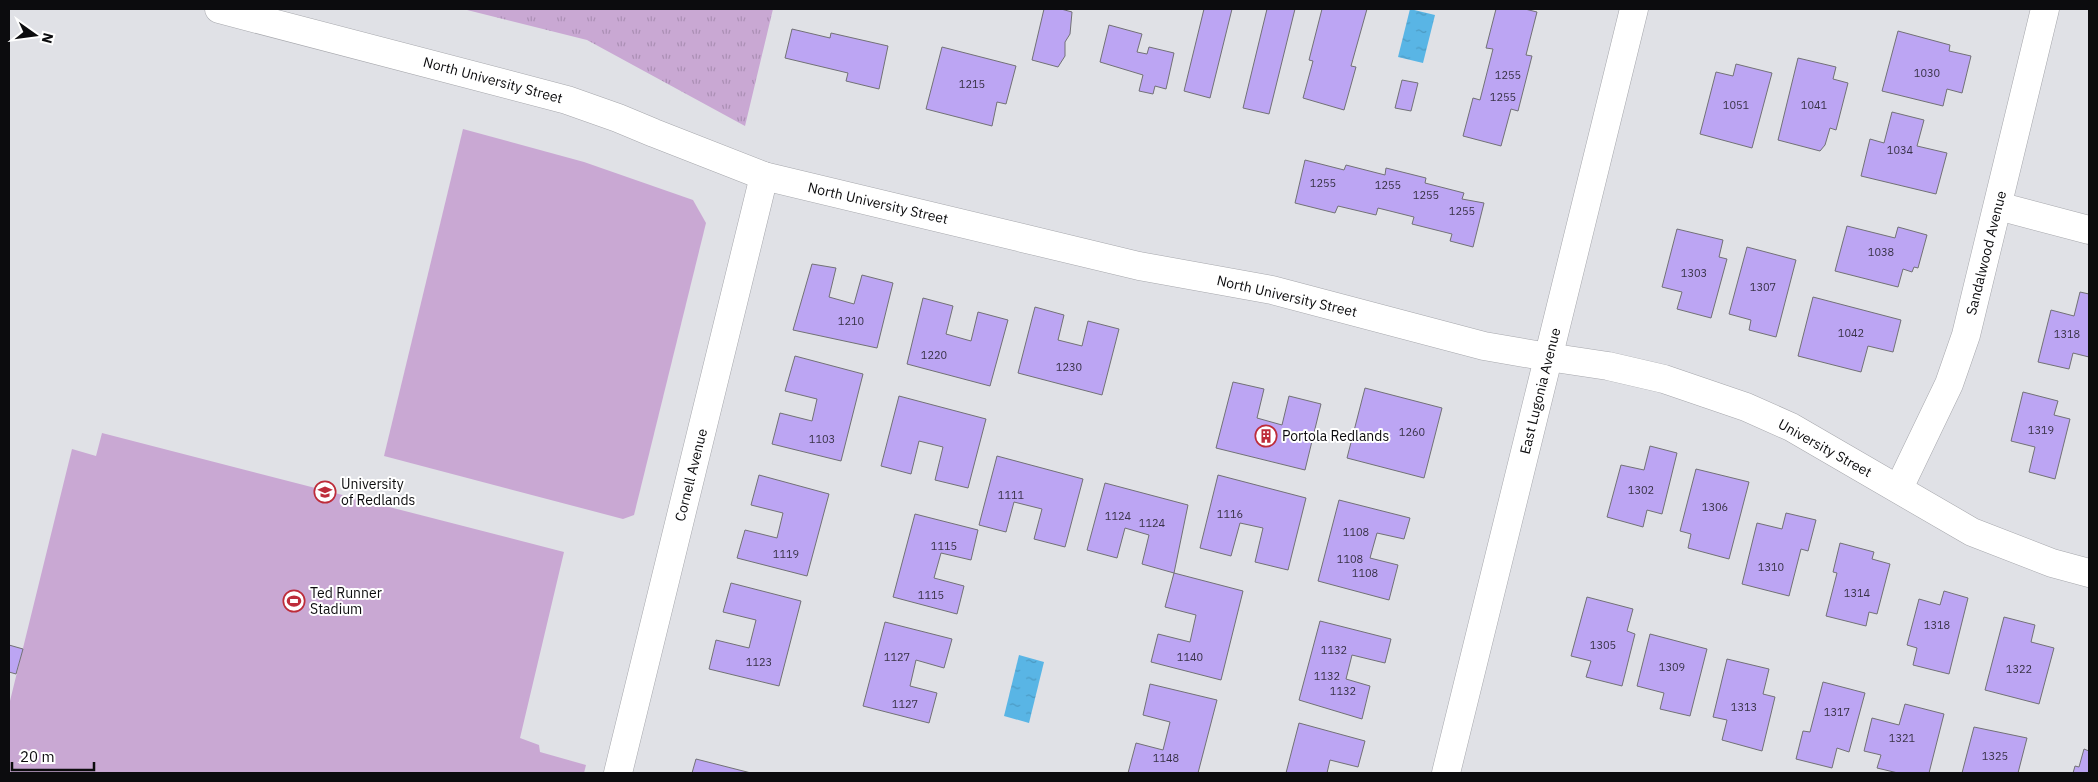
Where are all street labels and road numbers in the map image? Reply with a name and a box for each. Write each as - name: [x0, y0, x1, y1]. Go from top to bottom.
- street label: North University Street: [421, 53, 565, 107]
- street label: North University Street: [806, 178, 950, 228]
- street label: Sandalwood Avenue: [1962, 189, 2010, 317]
- street label: North University Street: [1215, 271, 1359, 321]
- street label: East Lugonia Avenue: [1516, 326, 1564, 456]
- street label: University Street: [1775, 415, 1875, 481]
- street label: Cornell Avenue: [671, 426, 711, 523]

